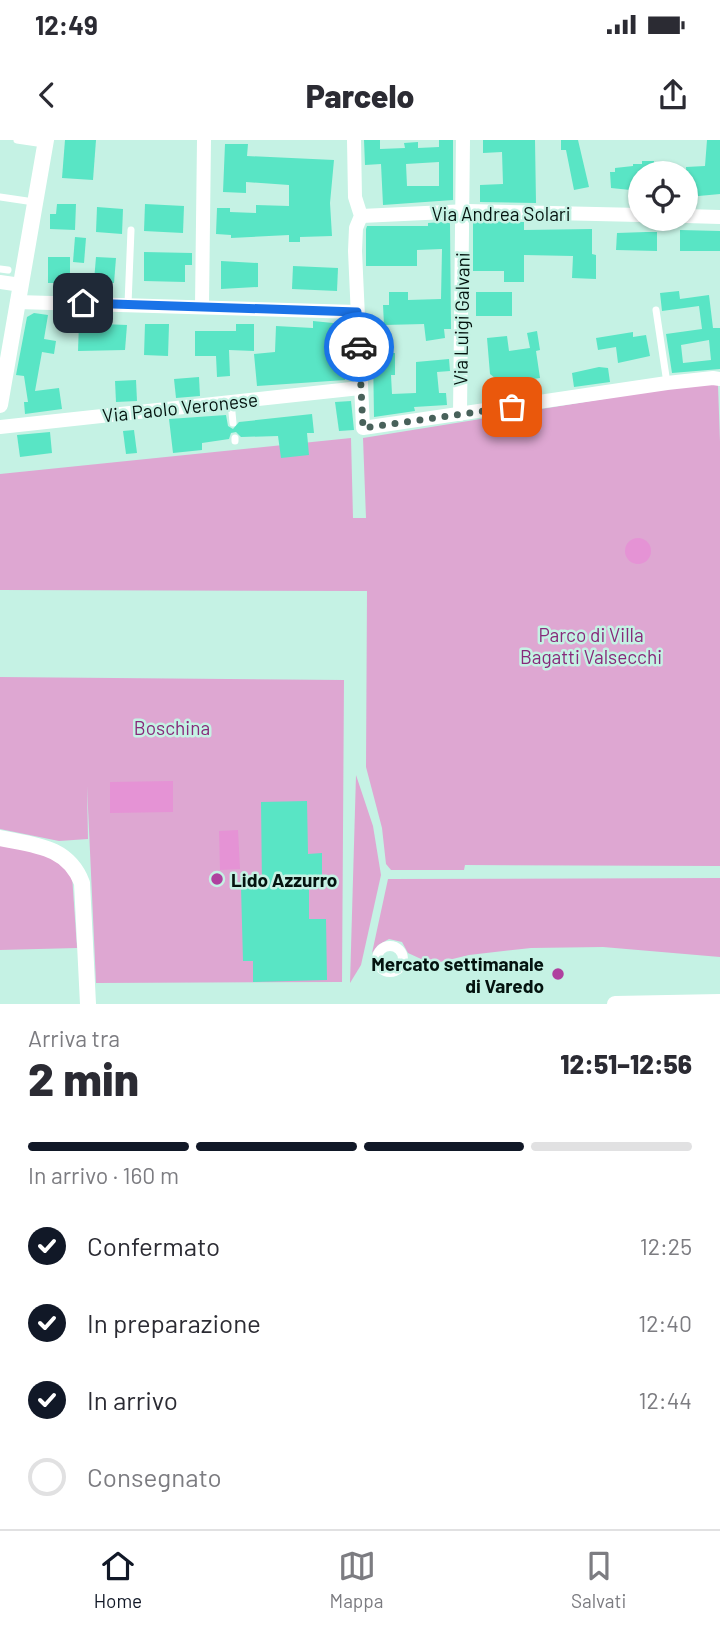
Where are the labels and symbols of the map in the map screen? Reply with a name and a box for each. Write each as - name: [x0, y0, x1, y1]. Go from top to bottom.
- street label: Via Andrea Solari: [431, 202, 571, 225]
- street label: Via Luigi Galvani: [448, 252, 474, 386]
- pin: [53, 273, 113, 333]
- courier: [324, 312, 394, 382]
- pin: [482, 377, 542, 437]
- street label: Via Paolo Veronese: [101, 387, 259, 427]
- park label: Parco di Villa Bagatti Valsecchi: [520, 623, 662, 668]
- park label: Boschina: [134, 716, 210, 739]
- place label: Lido Azzurro: [231, 868, 337, 891]
- marker: Lido Azzurro: [209, 871, 225, 887]
- place label: Mercato settimanale di Varedo: [371, 952, 544, 997]
- marker: Mercato settimanale di Varedo: [550, 966, 566, 982]

